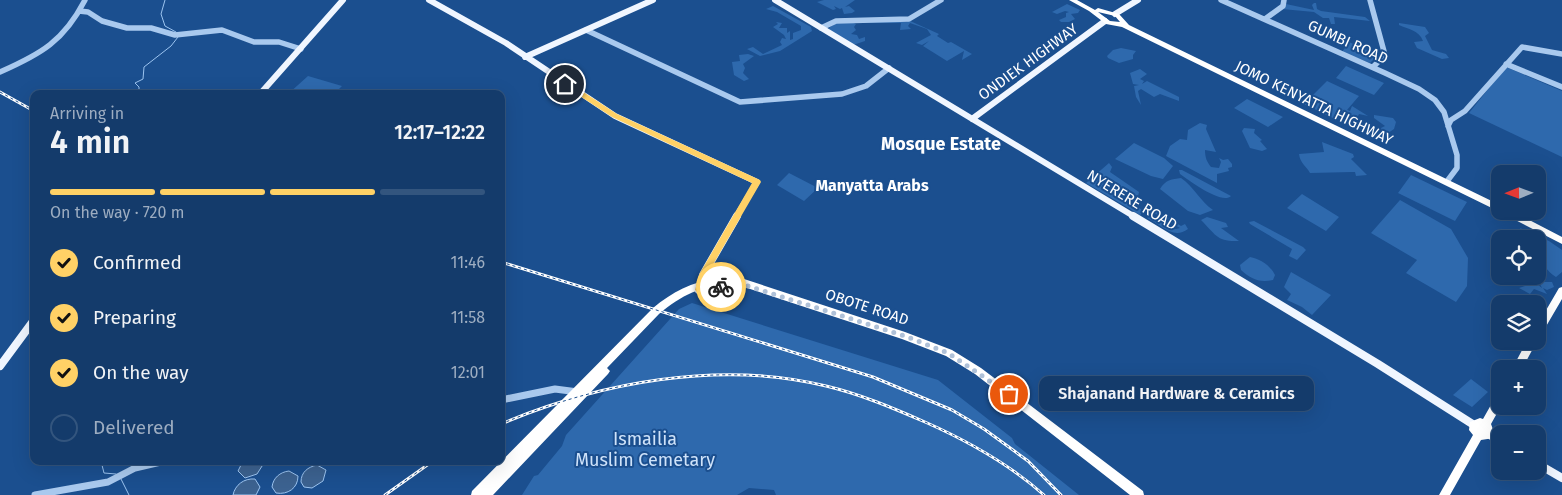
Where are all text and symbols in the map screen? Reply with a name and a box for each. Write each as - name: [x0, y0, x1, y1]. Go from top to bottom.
- street label: GUMBI ROAD: [1305, 16, 1391, 68]
- street label: ONDIEK HIGHWAY: [975, 20, 1082, 104]
- street label: JOMO KENYATTA HIGHWAY: [1232, 57, 1397, 149]
- pin: [544, 63, 586, 105]
- icon: home: [551, 70, 579, 98]
- text: Arriving in: [50, 104, 124, 123]
- text: 12:17–12:22: [394, 121, 485, 144]
- text: 4 min: [50, 123, 130, 161]
- district label: Mosque Estate: [881, 133, 1001, 155]
- north arrow: [1491, 165, 1546, 220]
- map controls: [1491, 165, 1546, 480]
- street label: NYERERE ROAD: [1084, 166, 1180, 234]
- district label: Manyatta Arabs: [815, 176, 929, 195]
- text: On the way · 720 m: [50, 203, 184, 222]
- button: locate: [1491, 230, 1546, 285]
- icon: check: [50, 249, 78, 277]
- text: Confirmed: [93, 251, 182, 274]
- text: 11:46: [451, 253, 485, 272]
- courier: [696, 262, 746, 312]
- icon: bike: [707, 273, 735, 301]
- street label: OBOTE ROAD: [823, 285, 911, 329]
- button: layers: [1491, 295, 1546, 350]
- icon: check: [50, 304, 78, 332]
- text: Preparing: [93, 306, 176, 329]
- text: 11:58: [451, 308, 485, 327]
- icon: check: [50, 359, 78, 387]
- button: +: [1491, 360, 1546, 415]
- text: On the way: [93, 361, 189, 384]
- text: 12:01: [451, 363, 485, 382]
- pin: [988, 373, 1030, 415]
- callout: Shajanand Hardware & Ceramics: [1039, 376, 1314, 412]
- icon: bag: [995, 380, 1023, 408]
- text: Shajanand Hardware & Ceramics: [1058, 384, 1295, 403]
- text: Delivered: [93, 416, 175, 439]
- button: −: [1491, 425, 1546, 480]
- park label: Ismailia Muslim Cemetary: [575, 428, 715, 471]

